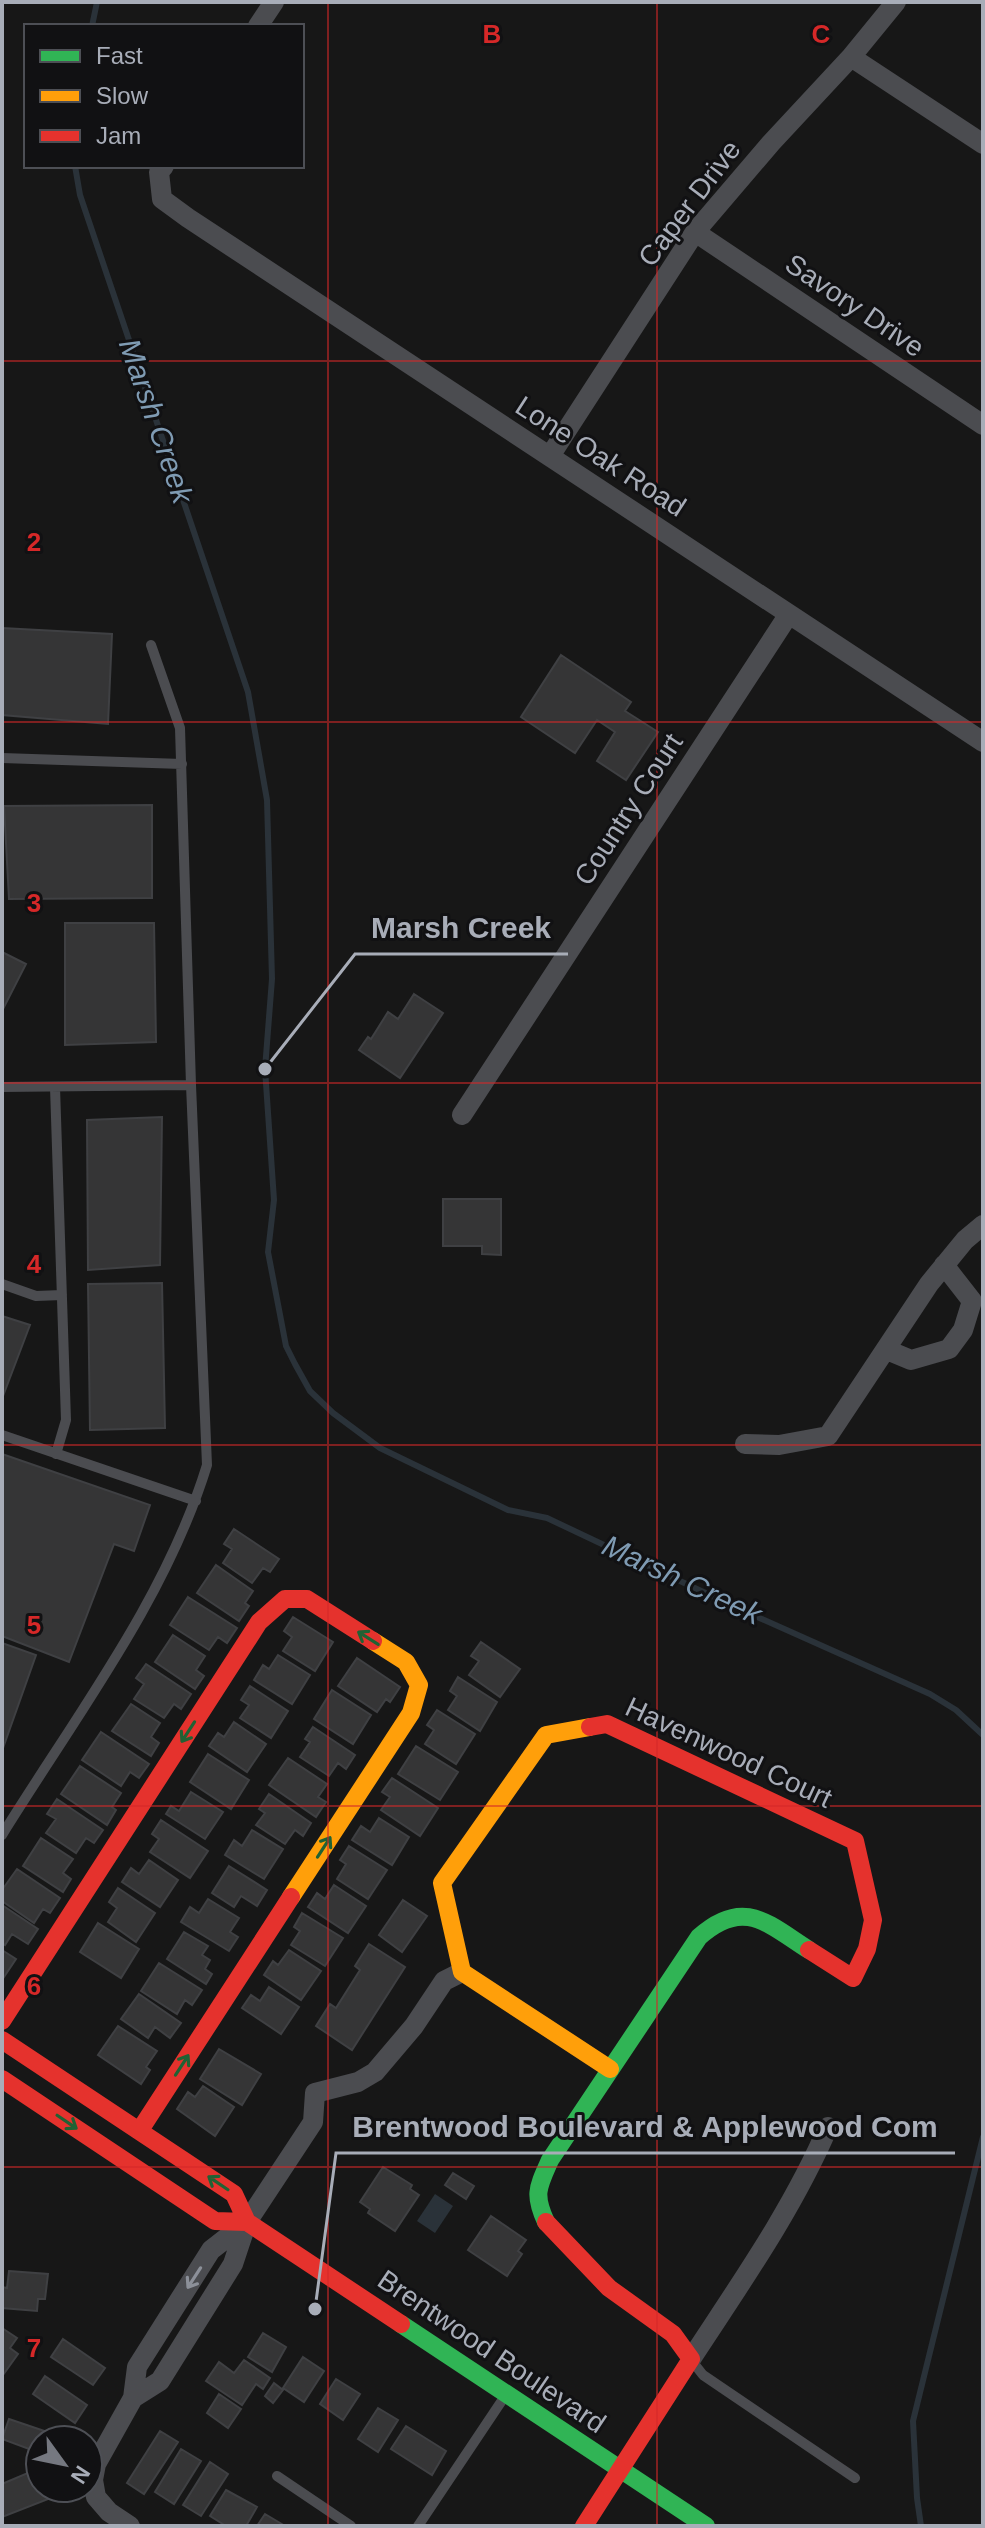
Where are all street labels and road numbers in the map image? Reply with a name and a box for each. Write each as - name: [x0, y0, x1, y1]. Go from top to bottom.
- street label: Caper Drive: [632, 134, 747, 272]
- street label: Savory Drive: [780, 248, 930, 363]
- street label: Lone Oak Road: [510, 390, 691, 523]
- street label: Country Court: [568, 728, 689, 891]
- street label: Havenwood Court: [621, 1691, 837, 1814]
- street label: Brentwood Boulevard: [372, 2264, 611, 2439]

